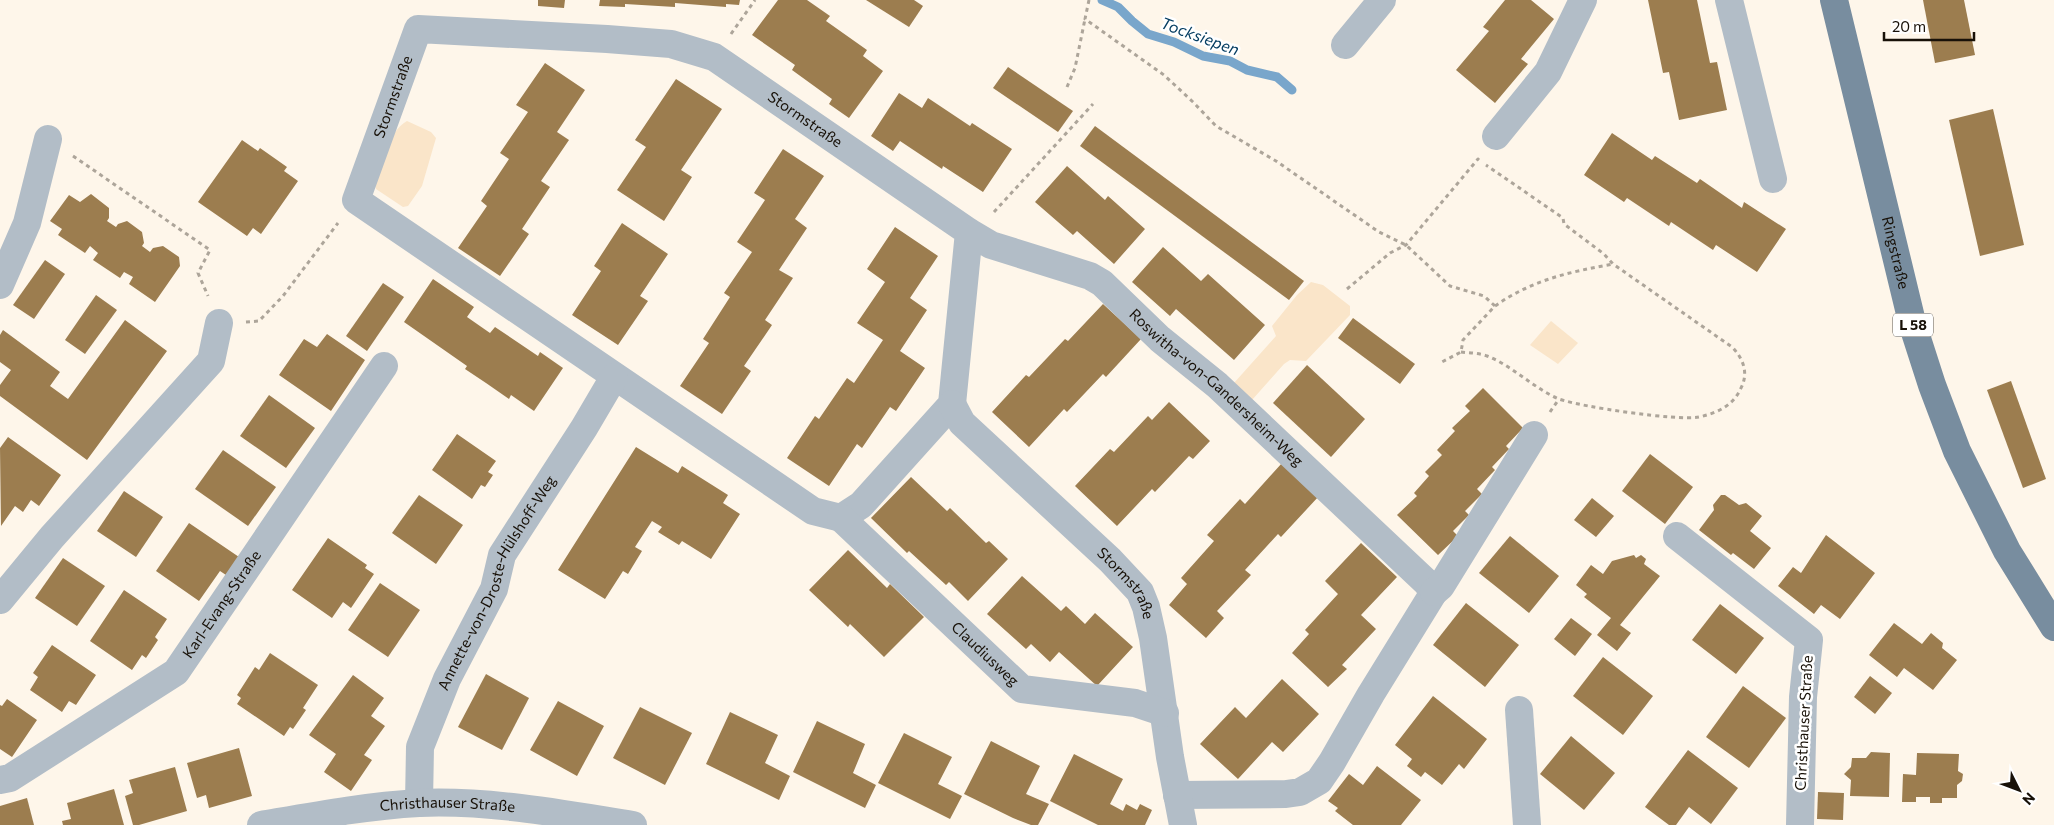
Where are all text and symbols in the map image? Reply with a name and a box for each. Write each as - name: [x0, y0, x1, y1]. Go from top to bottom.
- scale bar: [1884, 10, 1974, 42]
- water label: Tocksiepen: [1158, 13, 1242, 58]
- text: 20 m: [1892, 17, 1926, 35]
- street label: Stormstraße: [369, 53, 416, 140]
- street label: Stormstraße: [765, 87, 846, 151]
- street label: Ringstraße: [1879, 214, 1914, 291]
- street label: Roswitha-von-Gandersheim-Weg: [1126, 305, 1307, 470]
- road number: L 58: [1893, 314, 1933, 336]
- street label: Annette-von-Droste-Hülshoff-Weg: [433, 472, 559, 693]
- street label: Stormstraße: [1094, 543, 1158, 621]
- street label: Karl-Evang-Straße: [178, 546, 264, 661]
- street label: Claudiusweg: [948, 617, 1023, 689]
- street label: Christhauser Straße: [1790, 655, 1816, 791]
- north arrow: [1994, 765, 2044, 815]
- text: N: [2019, 789, 2039, 809]
- street label: Christhauser Straße: [379, 793, 516, 815]

